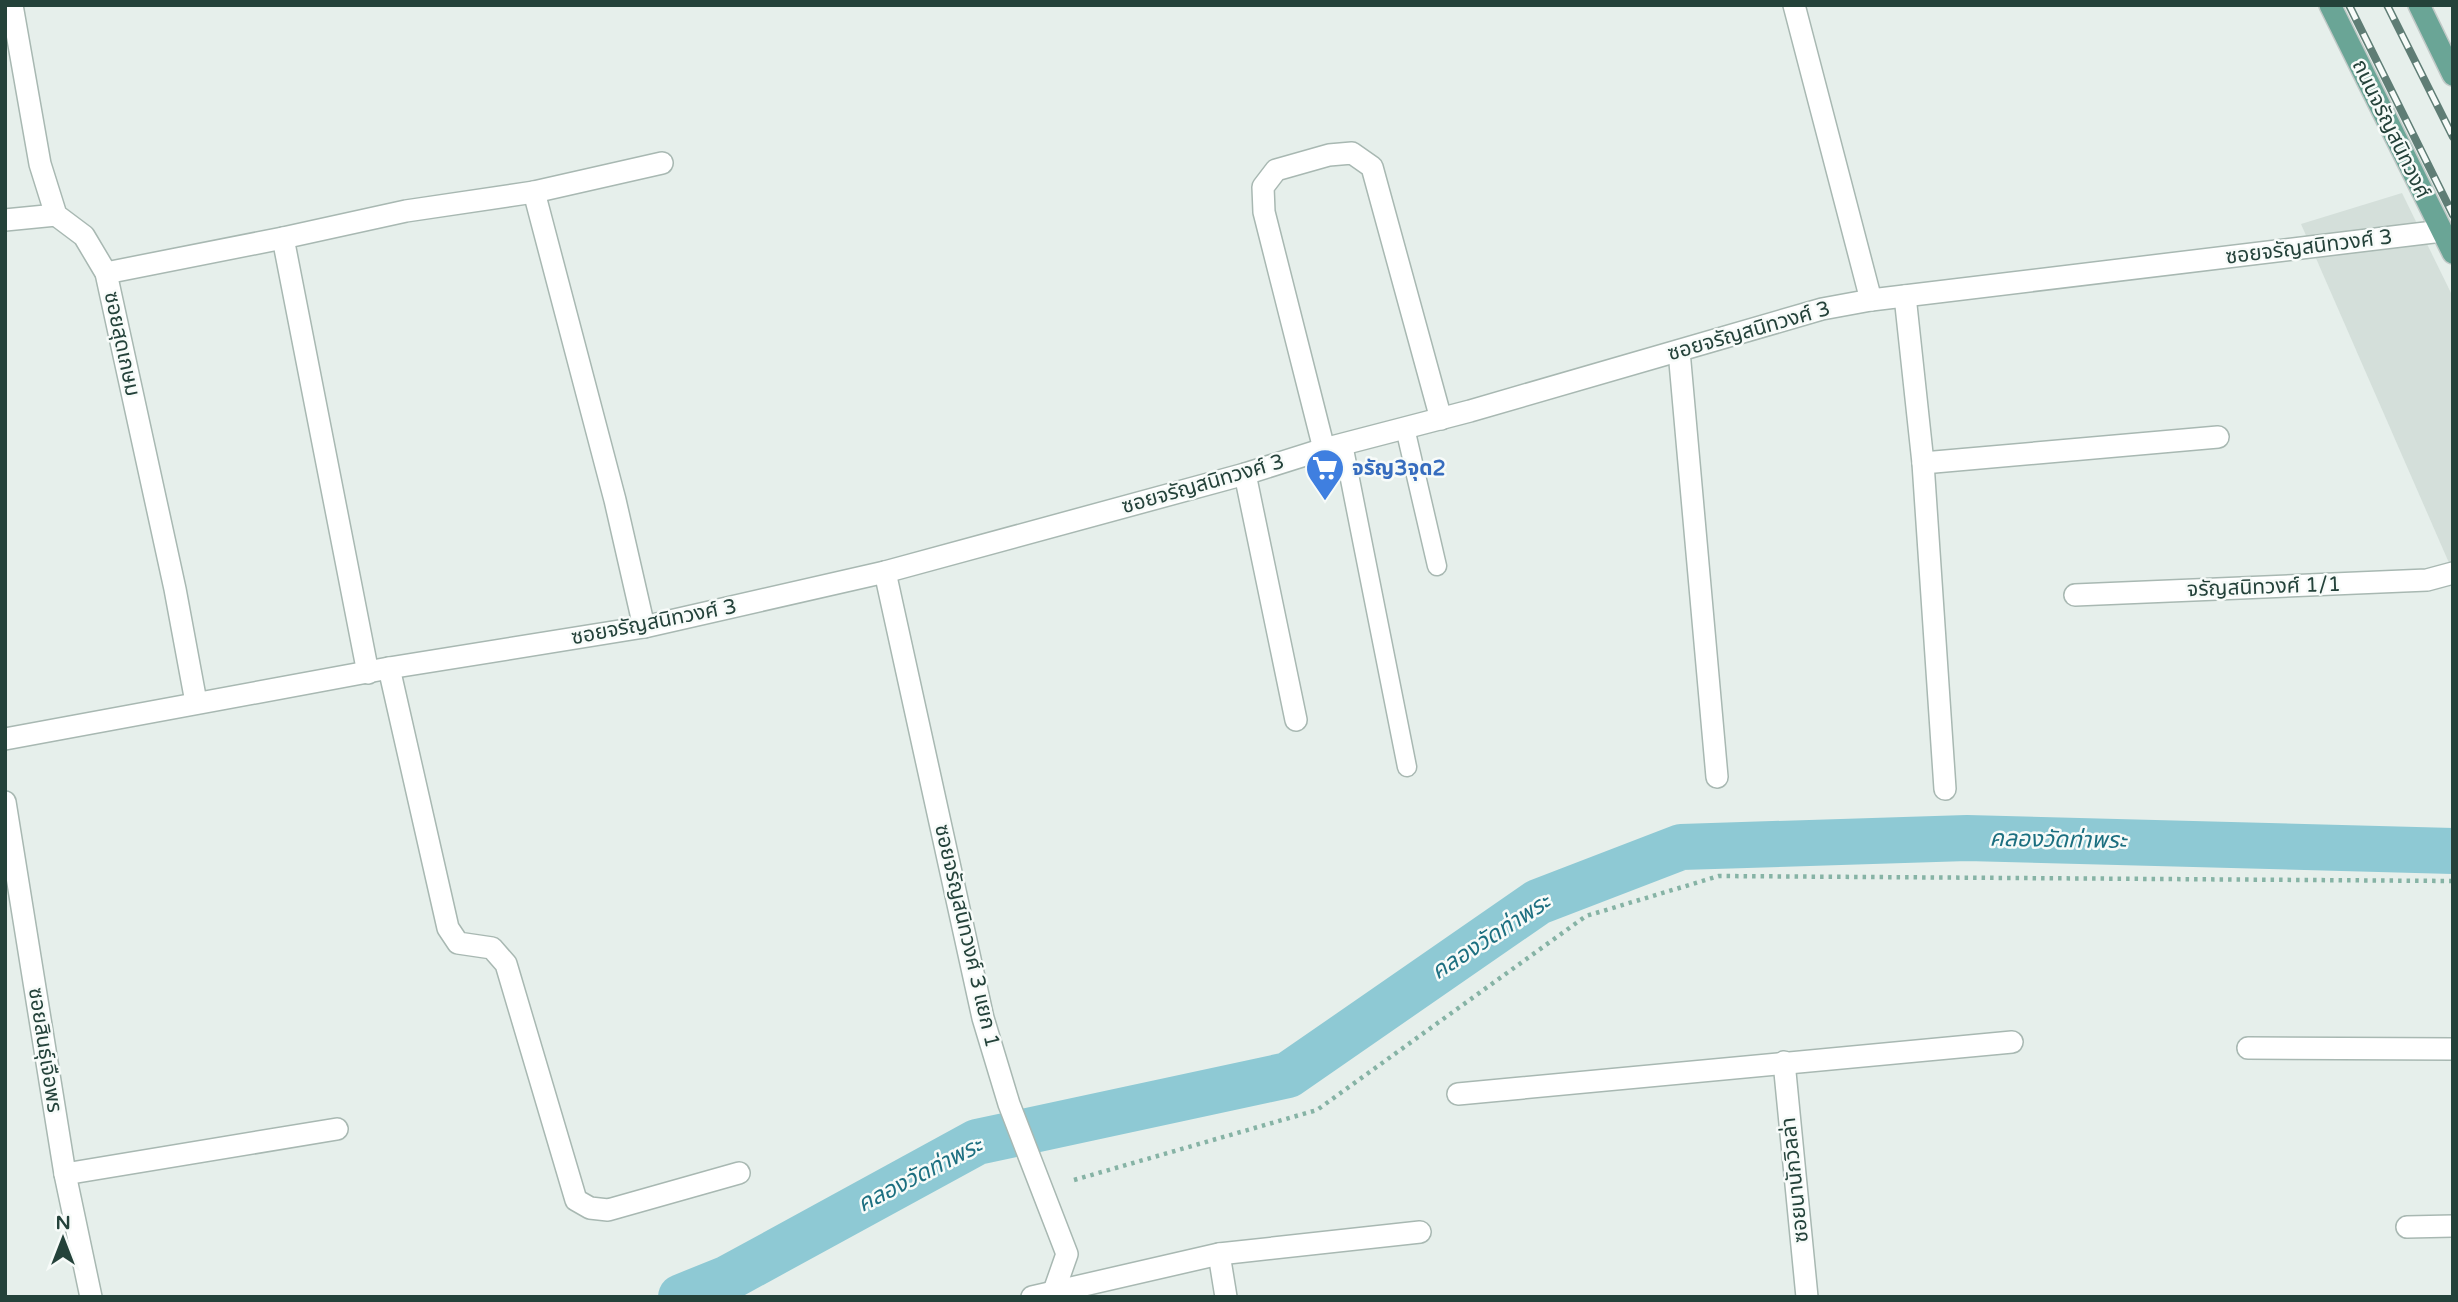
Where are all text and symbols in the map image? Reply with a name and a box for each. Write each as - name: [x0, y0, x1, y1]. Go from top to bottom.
- street label: ถนนจรัญสนิทวงศ์: [2347, 55, 2435, 203]
- street label: ซอยจรัญสนิทวงศ์ 3: [2224, 224, 2394, 270]
- street label: ซอยสุดเกษม: [99, 289, 145, 399]
- street label: ซอยจรัญสนิทวงศ์ 3: [1665, 296, 1833, 366]
- supermarket icon: จรัญ3จุด2: [1304, 447, 1346, 502]
- street label: ซอยจรัญสนิทวงศ์ 3: [1119, 449, 1287, 519]
- place label: จรัญ3จุด2: [1352, 456, 1446, 481]
- street label: จรัญสนิทวงศ์ 1/1: [2187, 572, 2341, 602]
- street label: ซอยจรัญสนิทวงศ์ 3: [569, 594, 739, 650]
- street label: ซอยจรัญสนิทวงศ์ 3 แยก 1: [929, 822, 1005, 1050]
- water label: คลองวัดท่าพระ: [1989, 825, 2129, 855]
- water label: คลองวัดท่าพระ: [1426, 887, 1558, 986]
- street label: ซอยสินธุ์เจือพร: [23, 986, 67, 1114]
- street label: ซอยนานักวิลล่า: [1776, 1116, 1814, 1244]
- water label: คลองวัดท่าพระ: [853, 1131, 989, 1218]
- north arrow: [28, 1204, 98, 1274]
- text: N: [55, 1212, 71, 1234]

